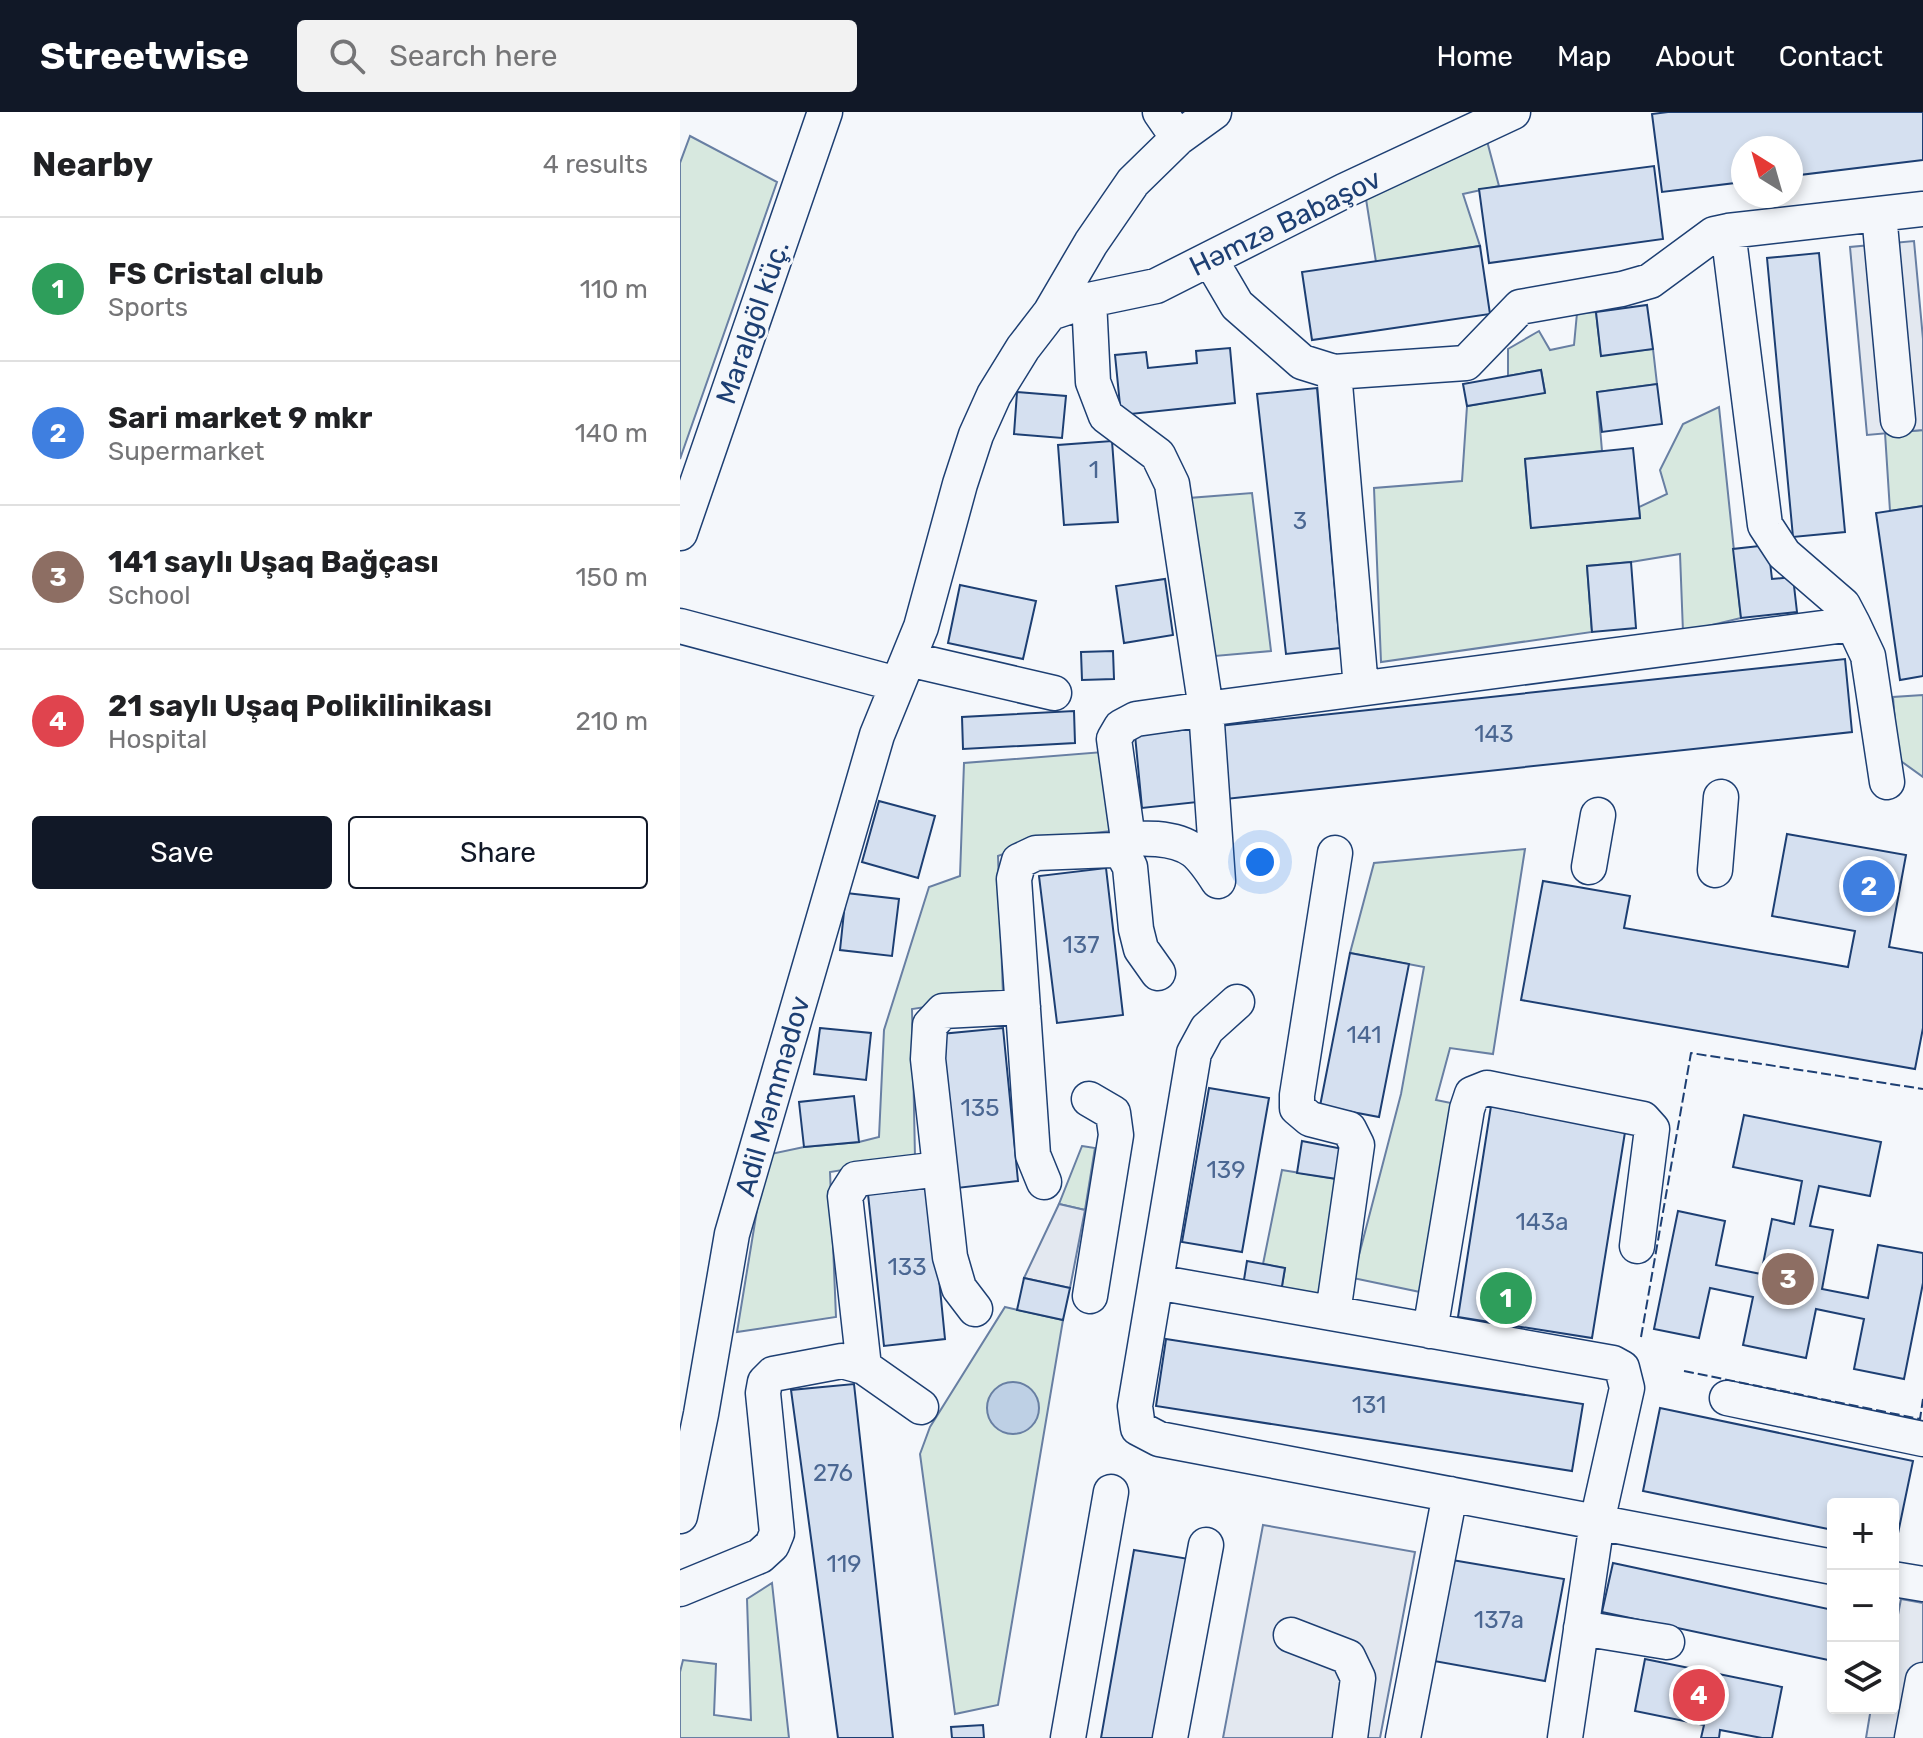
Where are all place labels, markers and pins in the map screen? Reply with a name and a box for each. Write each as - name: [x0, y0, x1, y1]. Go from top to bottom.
- pin: 2: [1843, 856, 1895, 916]
- pin: 3: [1762, 1249, 1814, 1309]
- pin: 1: [1480, 1268, 1532, 1328]
- pin: 4: [1673, 1665, 1725, 1725]

